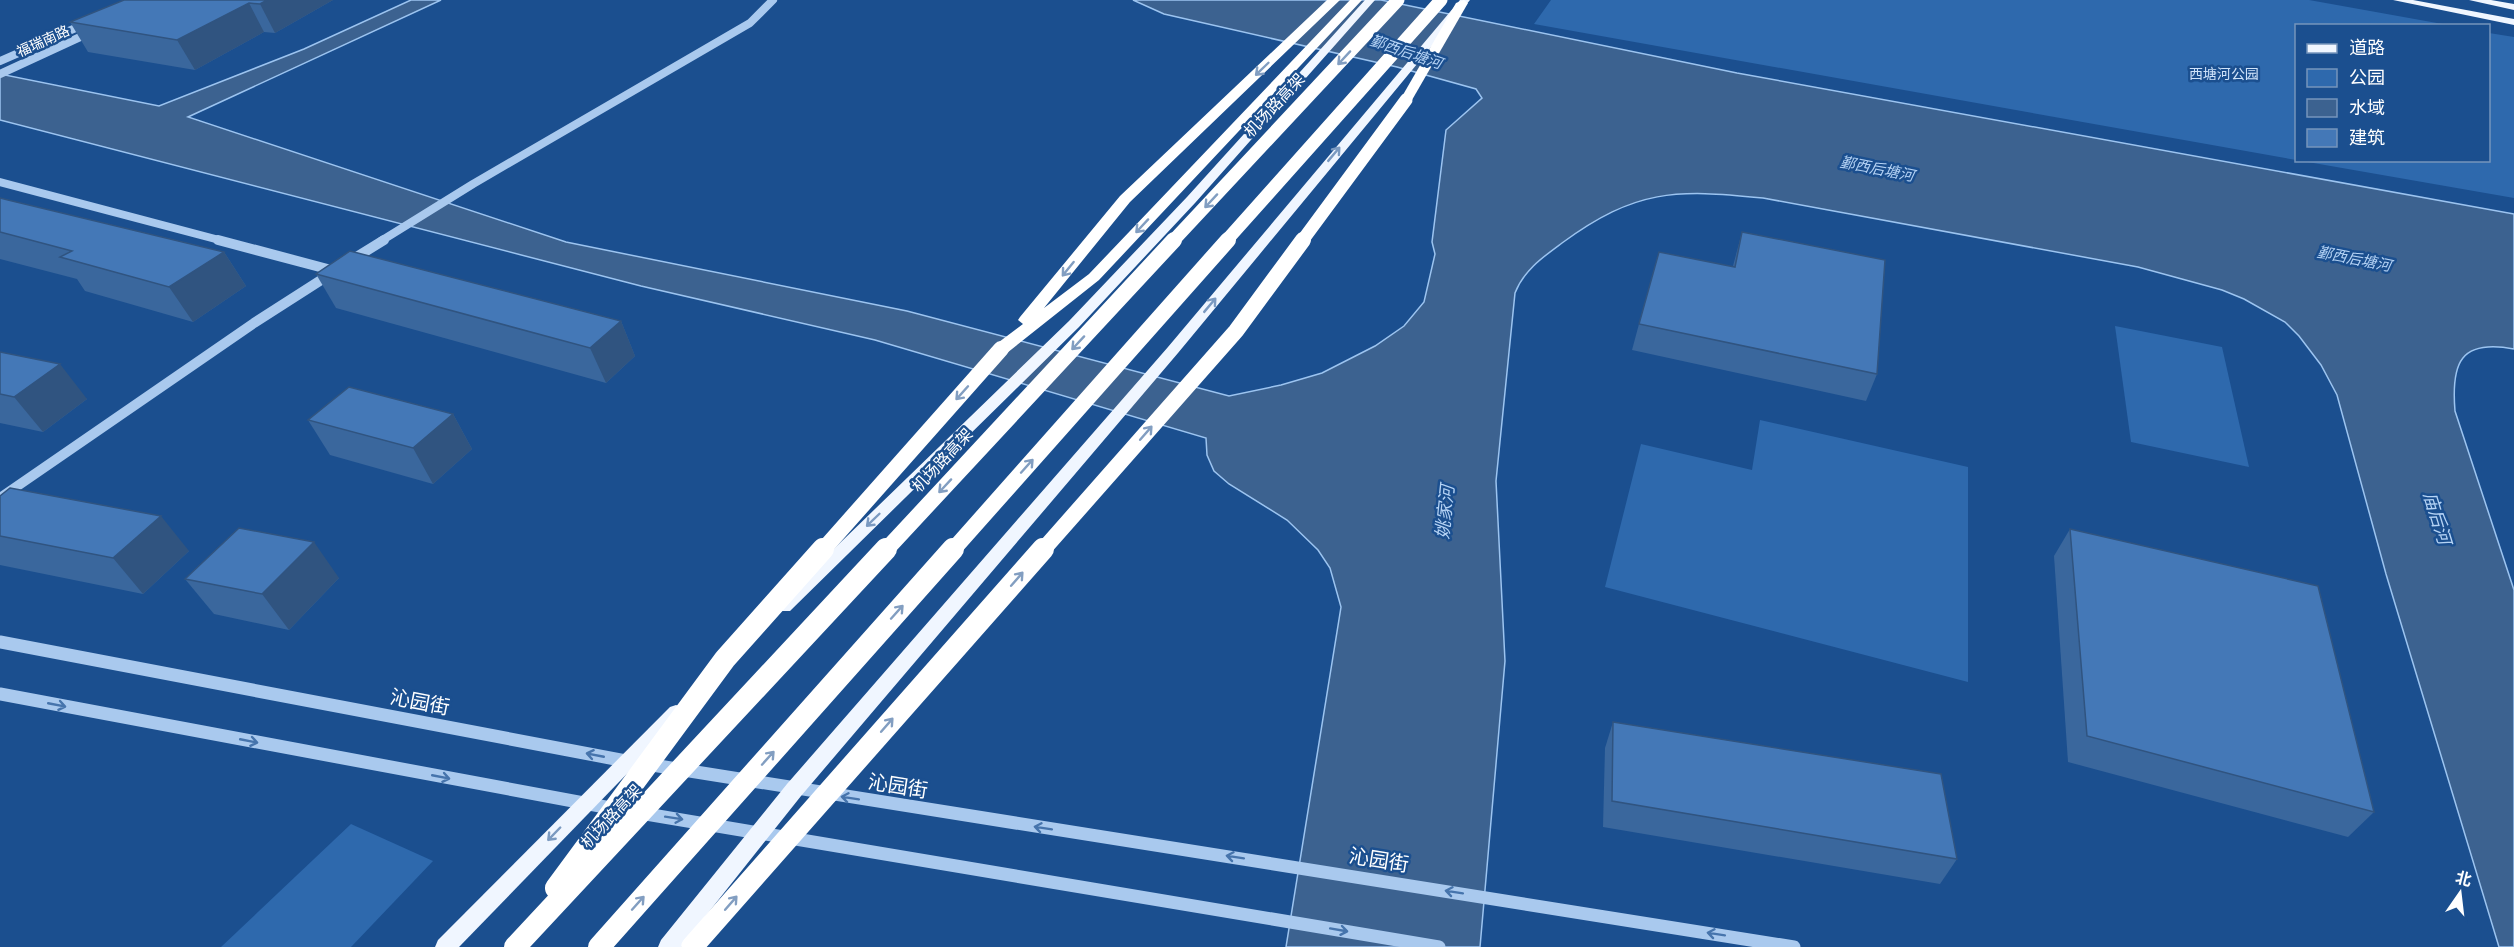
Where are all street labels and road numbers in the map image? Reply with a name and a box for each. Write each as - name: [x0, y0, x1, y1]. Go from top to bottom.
- street label: 福瑞南路: [13, 20, 72, 61]
- street label: 机场路高架: [1239, 68, 1309, 142]
- street label: 机场路高架: [907, 423, 977, 497]
- street label: 沁园街: [388, 683, 452, 720]
- street label: 沁园街: [866, 767, 930, 804]
- street label: 机场路高架: [576, 779, 646, 853]
- street label: 沁园街: [1347, 841, 1411, 878]

